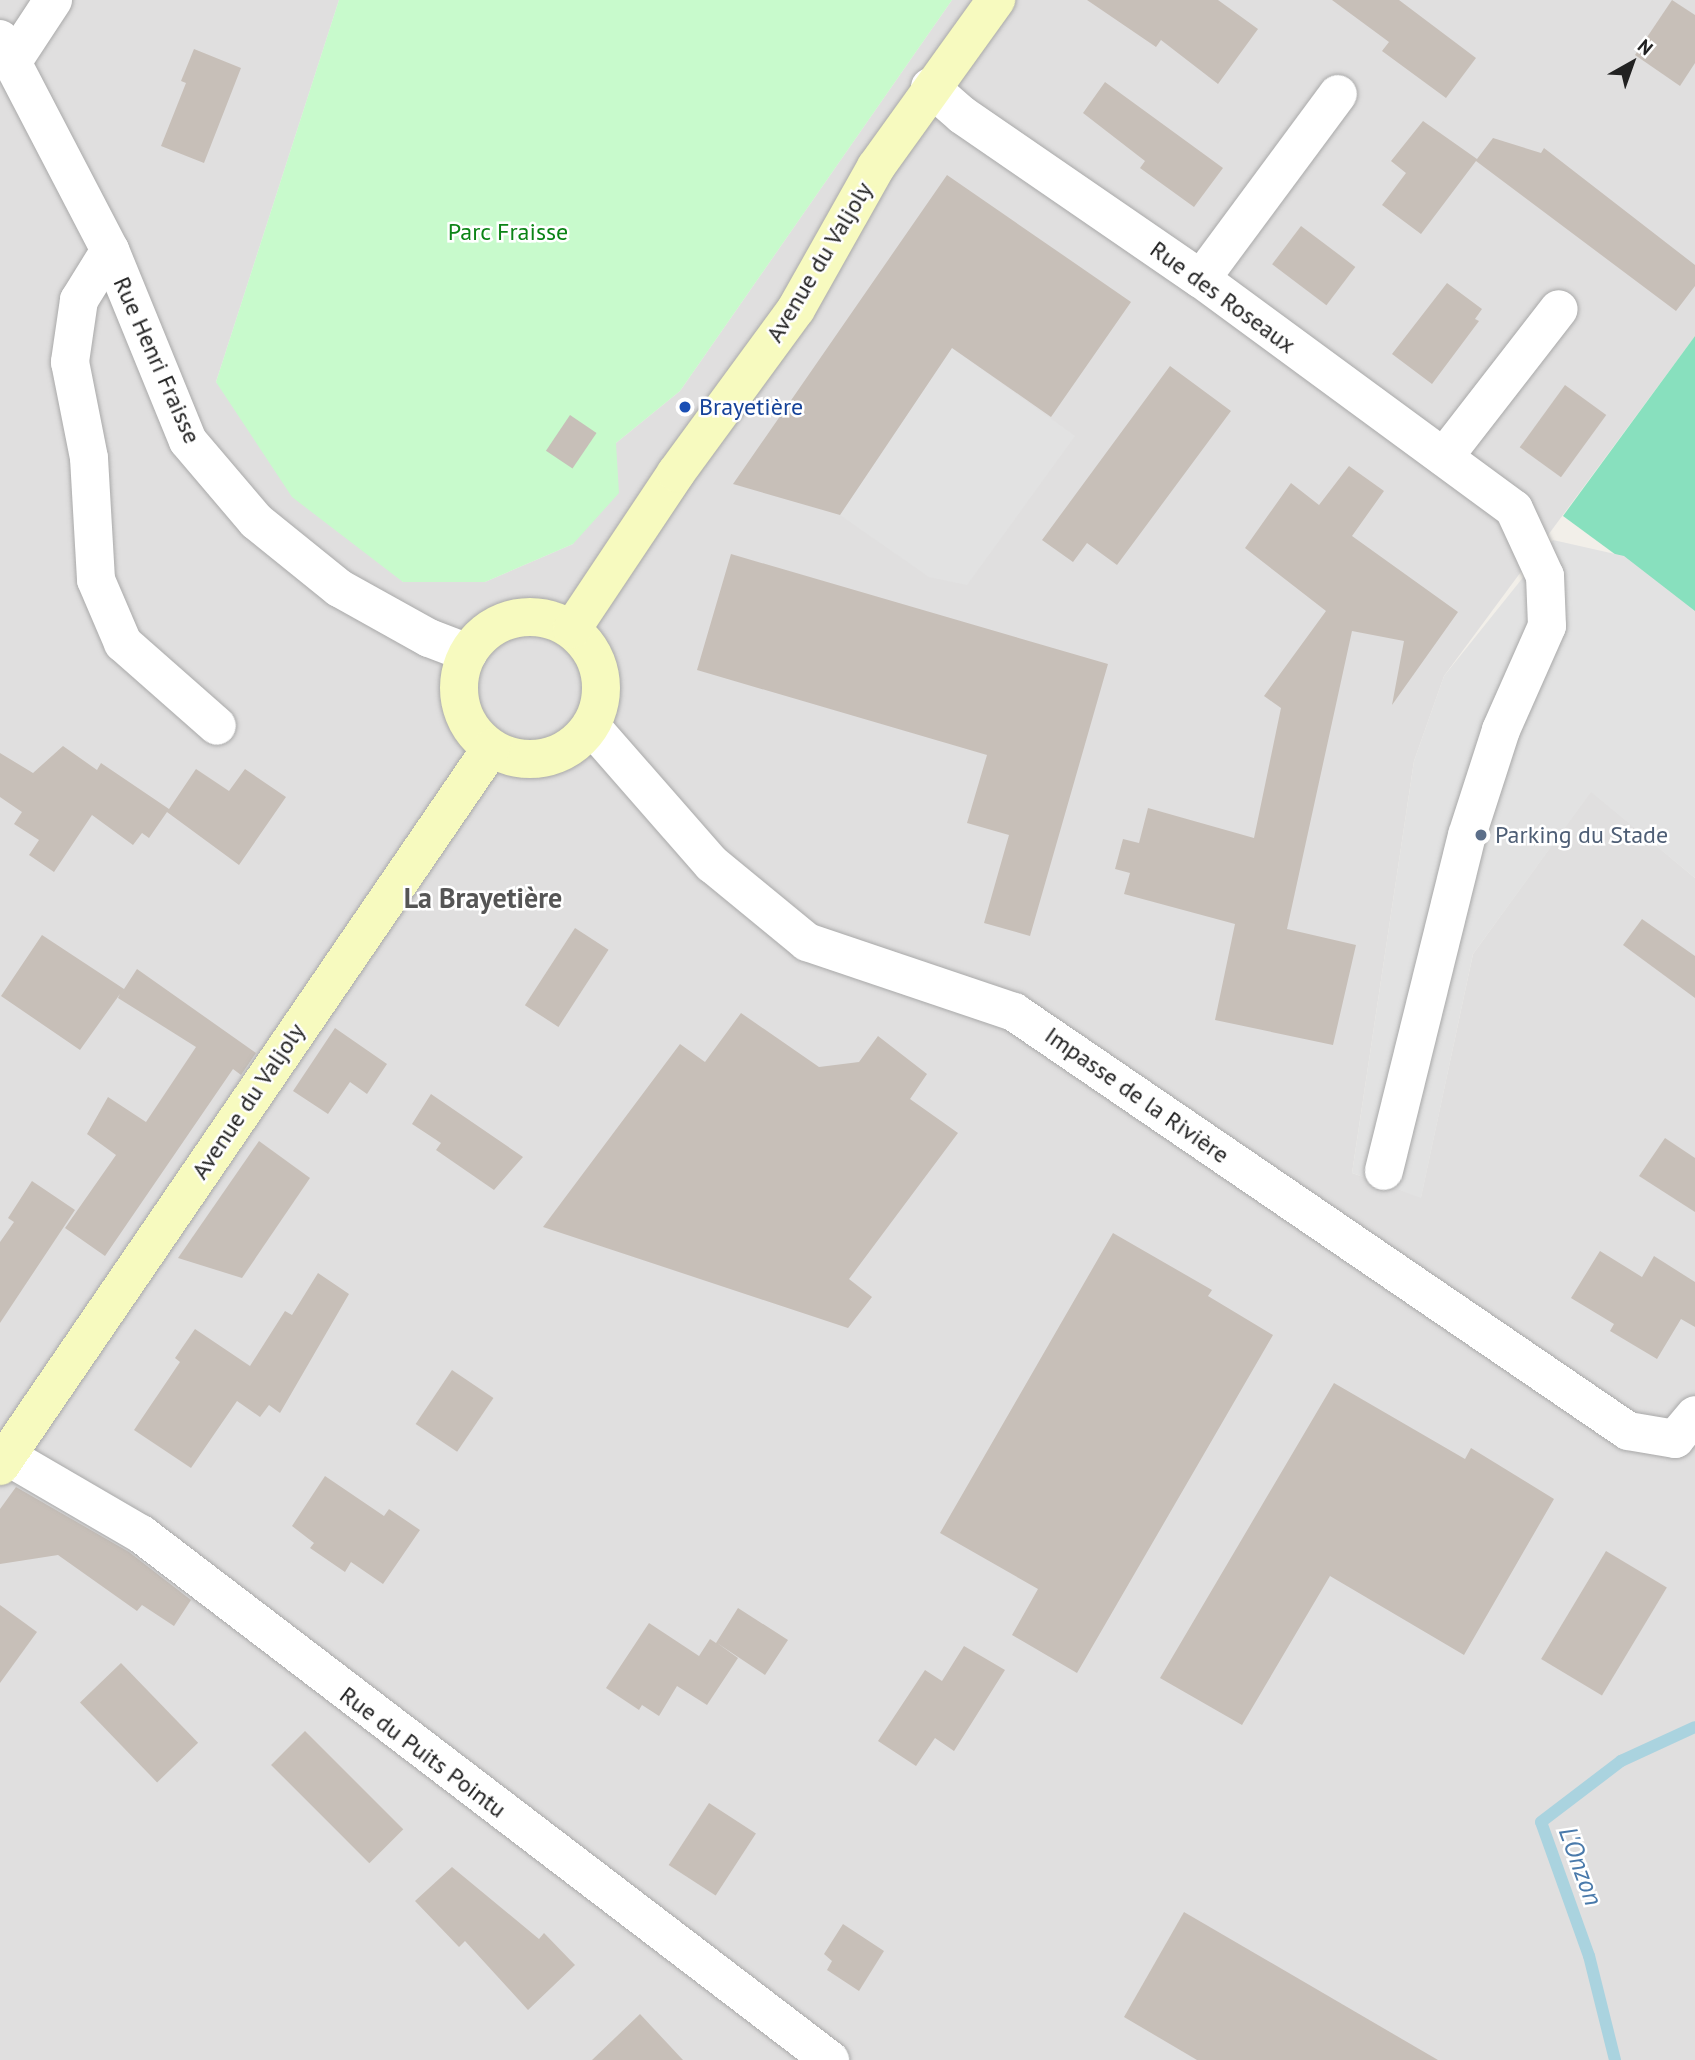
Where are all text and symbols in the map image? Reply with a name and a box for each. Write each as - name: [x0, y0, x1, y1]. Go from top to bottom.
- north arrow: [1597, 28, 1667, 98]
- text: N: [1633, 34, 1658, 60]
- street label: Avenue du Valjoly: [760, 176, 878, 348]
- park label: Parc Fraisse: [447, 218, 569, 246]
- street label: Rue des Roseaux: [1145, 235, 1301, 359]
- street label: Rue Henri Fraisse: [107, 272, 207, 448]
- place label: Brayetière: [699, 393, 803, 421]
- marker: Brayetière: [677, 399, 693, 415]
- place label: Parking du Stade: [1495, 821, 1668, 849]
- marker: Parking du Stade: [1473, 827, 1489, 843]
- district label: La Brayetière: [404, 881, 562, 915]
- street label: Avenue du Valjoly: [185, 1017, 311, 1185]
- street label: Impasse de la Rivière: [1039, 1021, 1235, 1169]
- street label: Rue du Puits Pointu: [334, 1680, 512, 1824]
- water label: L'Onzon: [1552, 1822, 1610, 1910]

